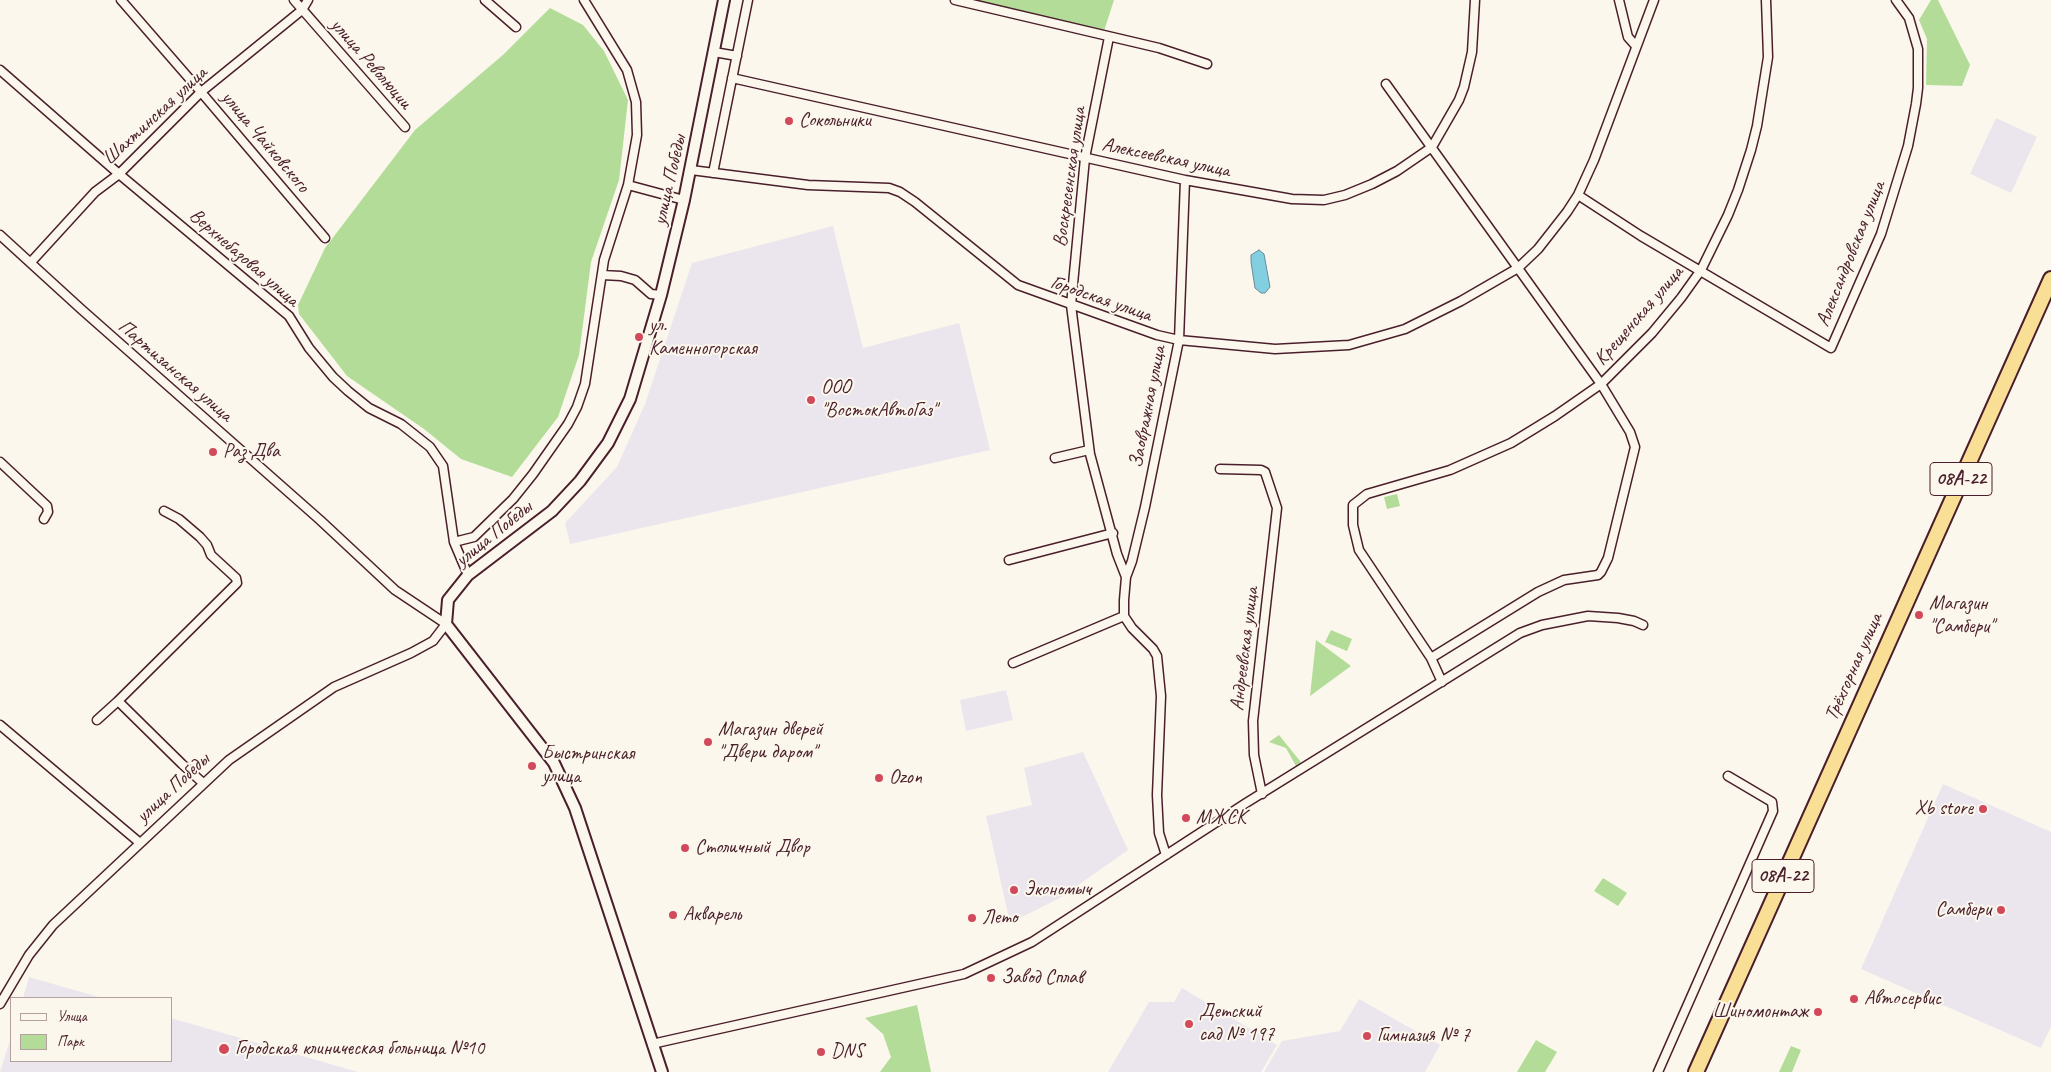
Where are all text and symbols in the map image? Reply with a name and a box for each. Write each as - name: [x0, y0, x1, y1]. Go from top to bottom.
- street label: улица Революции: [325, 14, 417, 114]
- street label: Шахтинская улица: [98, 61, 212, 171]
- street label: улица Чайковского: [215, 86, 315, 198]
- street label: Воскресенская улица: [1048, 106, 1092, 248]
- place label: Сокольники: [799, 109, 871, 133]
- marker: Сокольники: [783, 115, 795, 127]
- street label: улица Победы: [648, 132, 692, 228]
- street label: Алексеевская улица: [1100, 133, 1232, 183]
- street label: Александровская улица: [1811, 178, 1891, 330]
- street label: Верхнебазовая улица: [184, 204, 304, 312]
- street label: Крещенская улица: [1589, 261, 1689, 371]
- street label: Городская улица: [1047, 270, 1155, 328]
- place label: ул. Каменногорская: [649, 314, 757, 361]
- street label: Партизанская улица: [113, 315, 237, 427]
- marker: ул. Каменногорская: [633, 331, 645, 343]
- street label: Заовражная улица: [1124, 344, 1172, 470]
- place label: ООО "ВостокАвтоГаз": [821, 376, 936, 423]
- marker: ООО "ВостокАвтоГаз": [805, 394, 817, 406]
- place label: Раз Два: [223, 440, 280, 464]
- marker: Раз Два: [207, 446, 219, 458]
- road number: 08А-22: [1930, 462, 1992, 496]
- street label: улица Победы: [451, 496, 537, 572]
- street label: Андреевская улица: [1226, 586, 1264, 712]
- place label: Магазин "Самбери": [1929, 592, 1994, 639]
- marker: Магазин "Самбери": [1913, 609, 1925, 621]
- street label: Трёхгорная улица: [1820, 610, 1888, 724]
- place label: Магазин дверей "Двери даром": [718, 718, 823, 765]
- marker: Магазин дверей "Двери даром": [702, 736, 714, 748]
- place label: Быстринская улица: [542, 742, 634, 789]
- street label: улица Победы: [131, 748, 215, 828]
- marker: Быстринская улица: [526, 760, 538, 772]
- place label: Ozon: [889, 766, 922, 790]
- marker: Ozon: [873, 772, 885, 784]
- place label: Xb store: [1915, 797, 1973, 821]
- marker: Xb store: [1977, 803, 1989, 815]
- place label: МЖСК: [1196, 806, 1246, 830]
- marker: МЖСК: [1180, 812, 1192, 824]
- place label: Столичный Двор: [695, 836, 810, 860]
- marker: Столичный Двор: [679, 842, 691, 854]
- road number: 08А-22: [1752, 859, 1814, 892]
- place label: Экономыч: [1024, 878, 1091, 902]
- marker: Экономыч: [1008, 884, 1020, 896]
- place label: Самбери: [1936, 898, 1991, 922]
- place label: Акварель: [683, 903, 741, 927]
- marker: Самбери: [1995, 904, 2007, 916]
- place label: Лето: [982, 906, 1017, 930]
- marker: Акварель: [667, 909, 679, 921]
- marker: Лето: [966, 912, 978, 924]
- place label: Завод Сплав: [1001, 966, 1083, 990]
- marker: Завод Сплав: [985, 972, 997, 984]
- place label: Автосервис: [1864, 987, 1941, 1011]
- marker: Автосервис: [1848, 993, 1860, 1005]
- legend: [10, 997, 172, 1062]
- place label: Детский сад № 197: [1199, 1000, 1274, 1047]
- place label: Шиномонтаж: [1712, 1000, 1808, 1024]
- marker: Шиномонтаж: [1812, 1006, 1824, 1018]
- text: Улица: [57, 1007, 87, 1026]
- marker: Детский сад № 197: [1183, 1018, 1195, 1030]
- place label: Гимназия № 7: [1377, 1024, 1470, 1048]
- marker: Гимназия № 7: [1361, 1030, 1373, 1042]
- text: Парк: [57, 1032, 84, 1051]
- place label: Городская клиническая больница №10: [235, 1037, 484, 1061]
- place label: DNS: [831, 1040, 864, 1064]
- marker: Городская клиническая больница №10: [217, 1042, 231, 1056]
- marker: DNS: [815, 1046, 827, 1058]

